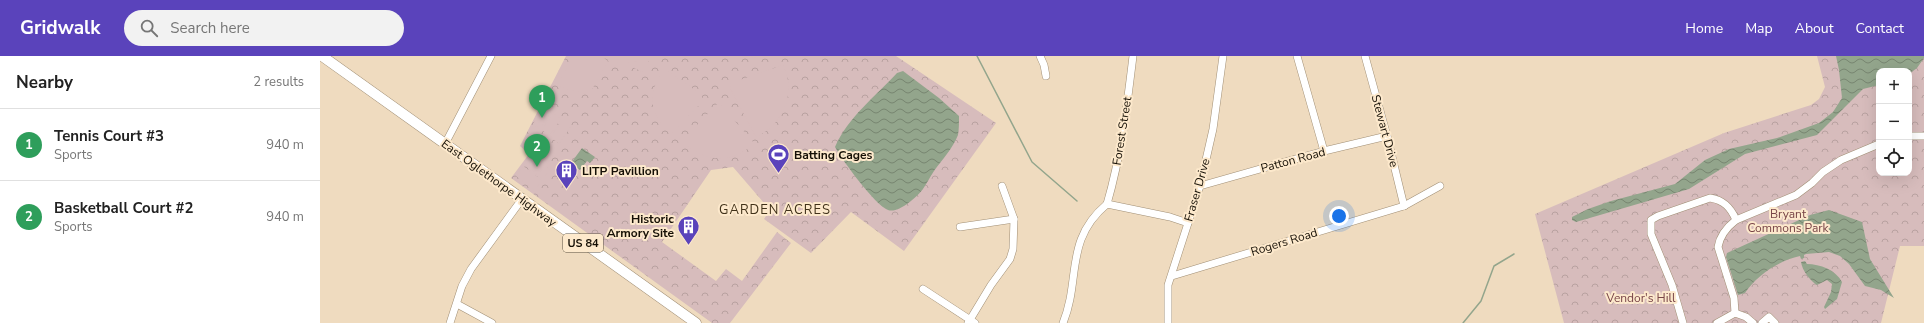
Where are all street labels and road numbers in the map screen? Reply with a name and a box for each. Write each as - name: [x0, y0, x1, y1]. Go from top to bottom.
- street label: Stewart Drive: [1368, 93, 1402, 169]
- street label: Forest Street: [1109, 95, 1135, 167]
- street label: East Oglethorpe Highway: [438, 136, 561, 231]
- street label: Patton Road: [1259, 144, 1327, 176]
- street label: Fraser Drive: [1180, 157, 1214, 223]
- street label: Rogers Road: [1249, 224, 1319, 260]
- road number: US 84: [563, 234, 603, 252]

